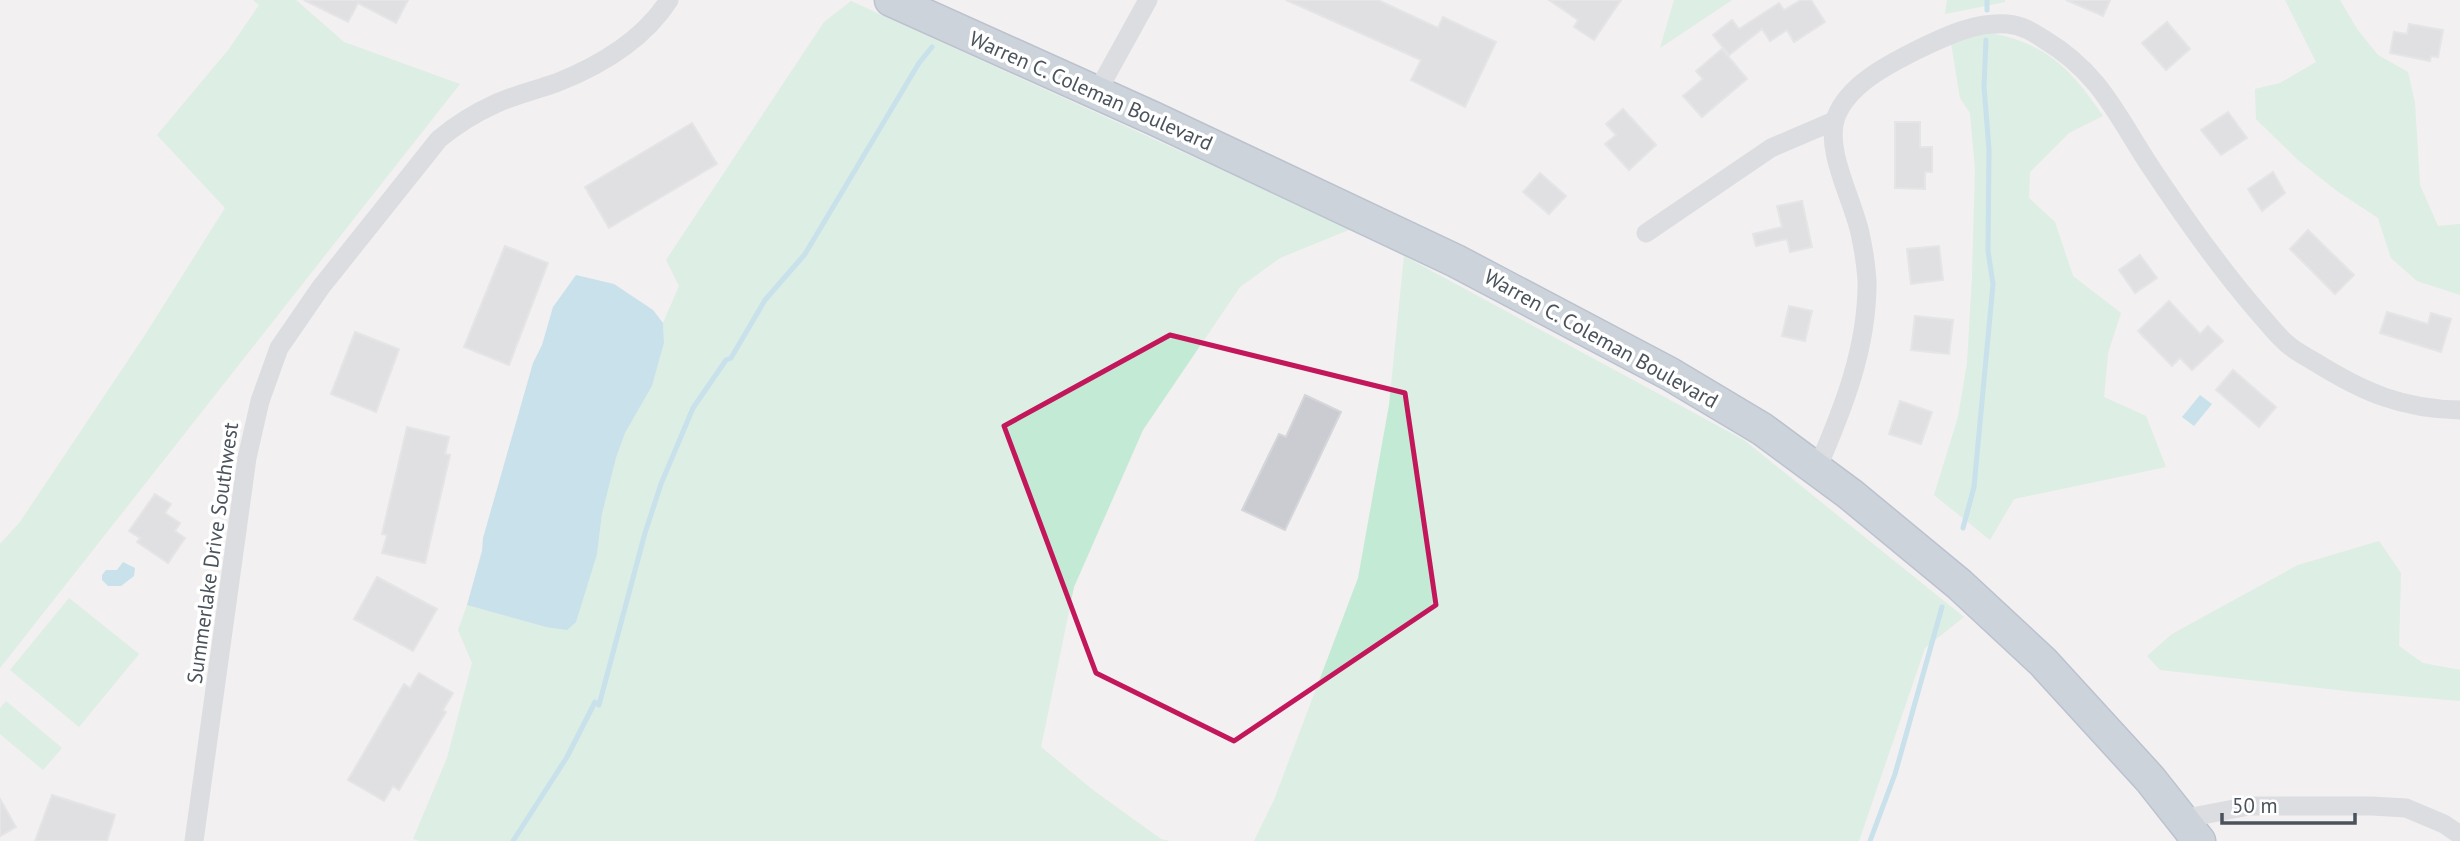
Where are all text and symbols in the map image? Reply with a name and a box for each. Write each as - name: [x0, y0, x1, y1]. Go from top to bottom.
- street label: Warren C. Coleman Boulevard: [965, 25, 1217, 156]
- street label: Warren C. Coleman Boulevard: [1479, 263, 1723, 414]
- street label: Summerlake Drive Southwest: [181, 420, 244, 685]
- scale bar: [2222, 782, 2355, 826]
- text: 50 m: [2232, 792, 2278, 819]

